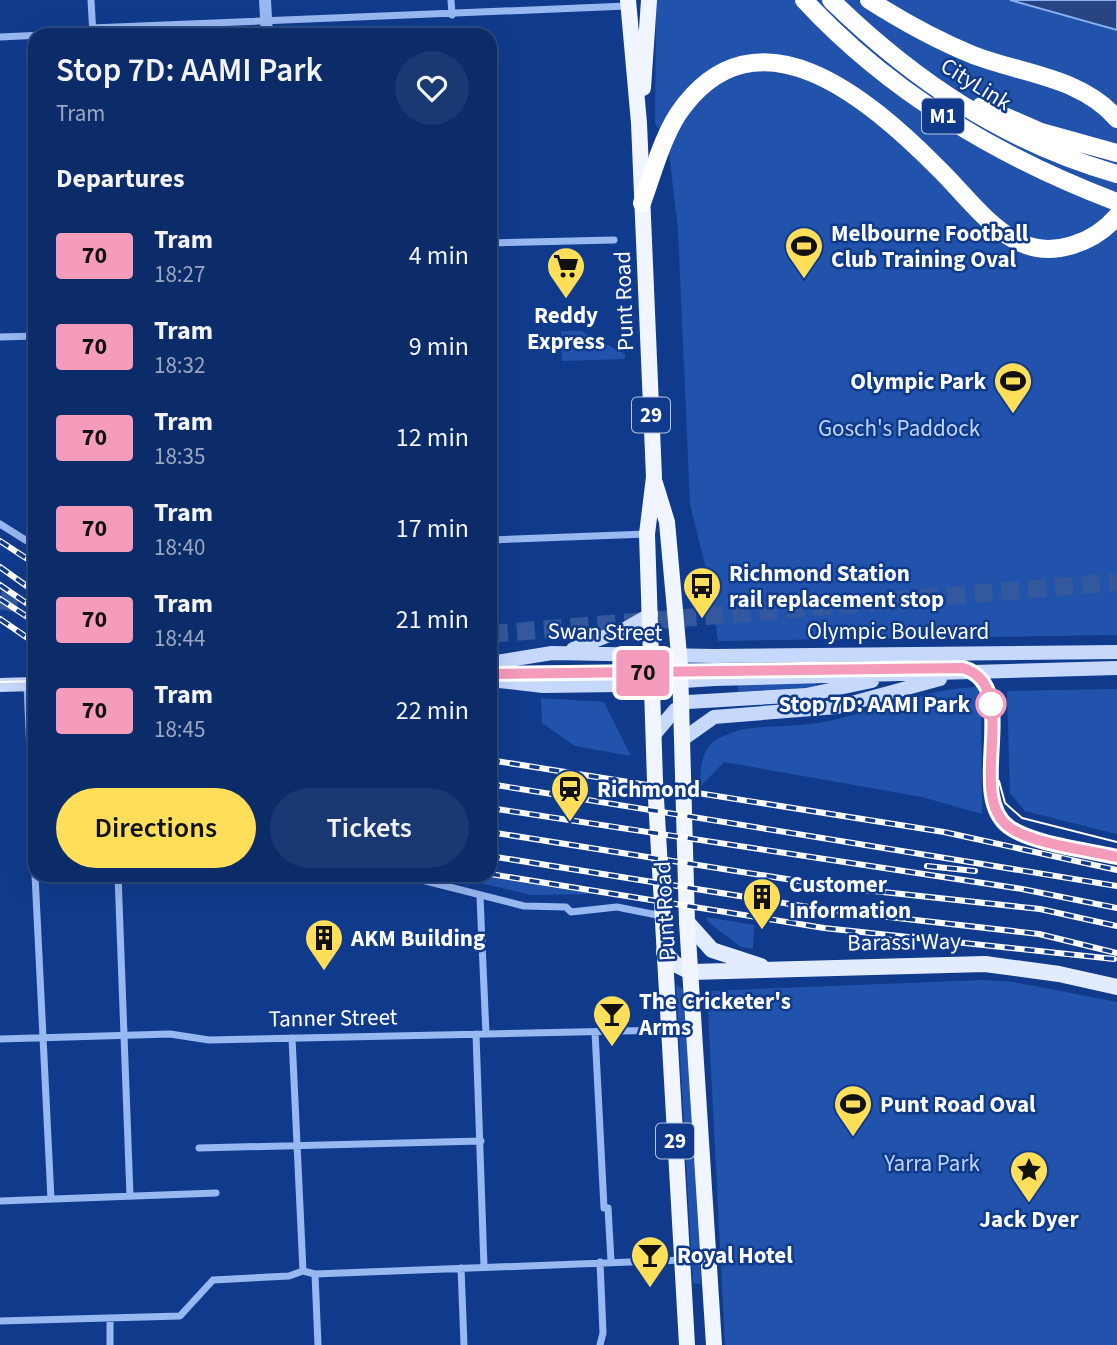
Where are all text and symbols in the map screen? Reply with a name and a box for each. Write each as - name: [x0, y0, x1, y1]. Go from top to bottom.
- text: Stop 7D: AAMI Park: [56, 47, 323, 94]
- street label: CityLink: [934, 49, 1018, 119]
- button: heart: [395, 51, 469, 125]
- text: Tram: [56, 97, 105, 130]
- road number: M1: [922, 99, 964, 134]
- text: Departures: [56, 160, 184, 197]
- place label: Melbourne Football Club Training Oval: [831, 217, 1029, 276]
- text: Tram: [154, 221, 213, 258]
- sports icon: Melbourne Football Club Training Oval: [783, 225, 825, 280]
- text: 4 min: [409, 237, 469, 274]
- text: 70: [82, 238, 107, 273]
- supermarket icon: Reddy Express: [545, 245, 587, 300]
- street label: Punt Road: [606, 251, 642, 351]
- text: 18:27: [154, 258, 205, 291]
- place label: Reddy Express: [527, 299, 605, 358]
- text: Tram: [154, 312, 213, 349]
- text: 9 min: [409, 328, 469, 365]
- text: 70: [82, 329, 107, 364]
- text: 18:32: [154, 349, 205, 382]
- sports icon: Olympic Park: [992, 360, 1034, 415]
- place label: Olympic Park: [850, 365, 986, 398]
- road number: 29: [632, 398, 670, 432]
- text: Tram: [154, 403, 213, 440]
- park label: Gosch's Paddock: [818, 412, 981, 445]
- text: 12 min: [396, 419, 469, 456]
- text: 70: [82, 420, 107, 455]
- text: 18:35: [154, 440, 205, 473]
- text: Tram: [154, 494, 213, 531]
- text: 17 min: [396, 510, 469, 547]
- text: 70: [82, 511, 107, 546]
- text: 18:40: [154, 531, 205, 564]
- place label: Richmond Station rail replacement stop: [729, 557, 944, 616]
- bus stop icon: Richmond Station rail replacement stop: [681, 565, 723, 620]
- text: Tram: [154, 585, 213, 622]
- text: 21 min: [396, 601, 469, 638]
- text: 70: [82, 602, 107, 637]
- street label: Swan Street: [547, 614, 663, 650]
- street label: Olympic Boulevard: [807, 615, 989, 648]
- text: 18:44: [154, 622, 205, 655]
- line badge: 70: [612, 650, 674, 696]
- text: 70: [630, 655, 656, 690]
- text: Tram: [154, 676, 213, 713]
- place label: Stop 7D: AAMI Park: [778, 688, 970, 721]
- marker: Stop 7D: AAMI Park: [976, 689, 1006, 719]
- text: 22 min: [396, 692, 469, 729]
- text: 70: [82, 693, 107, 728]
- text: 18:45: [154, 713, 205, 746]
- station icon: Richmond: [549, 768, 591, 823]
- place label: Richmond: [597, 773, 700, 806]
- button: Directions: [56, 788, 256, 868]
- button: Tickets: [270, 788, 469, 868]
- street label: Punt Road: [646, 860, 684, 962]
- place label: Customer Information: [789, 868, 911, 927]
- building icon: Customer Information: [741, 876, 783, 931]
- building icon: AKM Building: [303, 917, 345, 972]
- place label: AKM Building: [350, 922, 485, 955]
- street label: Barassi Way: [847, 925, 961, 959]
- place label: The Cricketer's Arms: [638, 985, 791, 1044]
- bar icon: The Cricketer's Arms: [591, 993, 633, 1048]
- street label: Tanner Street: [268, 1000, 398, 1036]
- sports icon: Punt Road Oval: [832, 1083, 874, 1138]
- place label: Punt Road Oval: [880, 1088, 1036, 1121]
- road number: 29: [656, 1124, 694, 1158]
- park label: Yarra Park: [883, 1147, 980, 1180]
- place icon: Jack Dyer: [1008, 1149, 1050, 1204]
- place label: Jack Dyer: [979, 1203, 1079, 1236]
- bar icon: Royal Hotel: [629, 1234, 671, 1289]
- place label: Royal Hotel: [677, 1239, 793, 1272]

